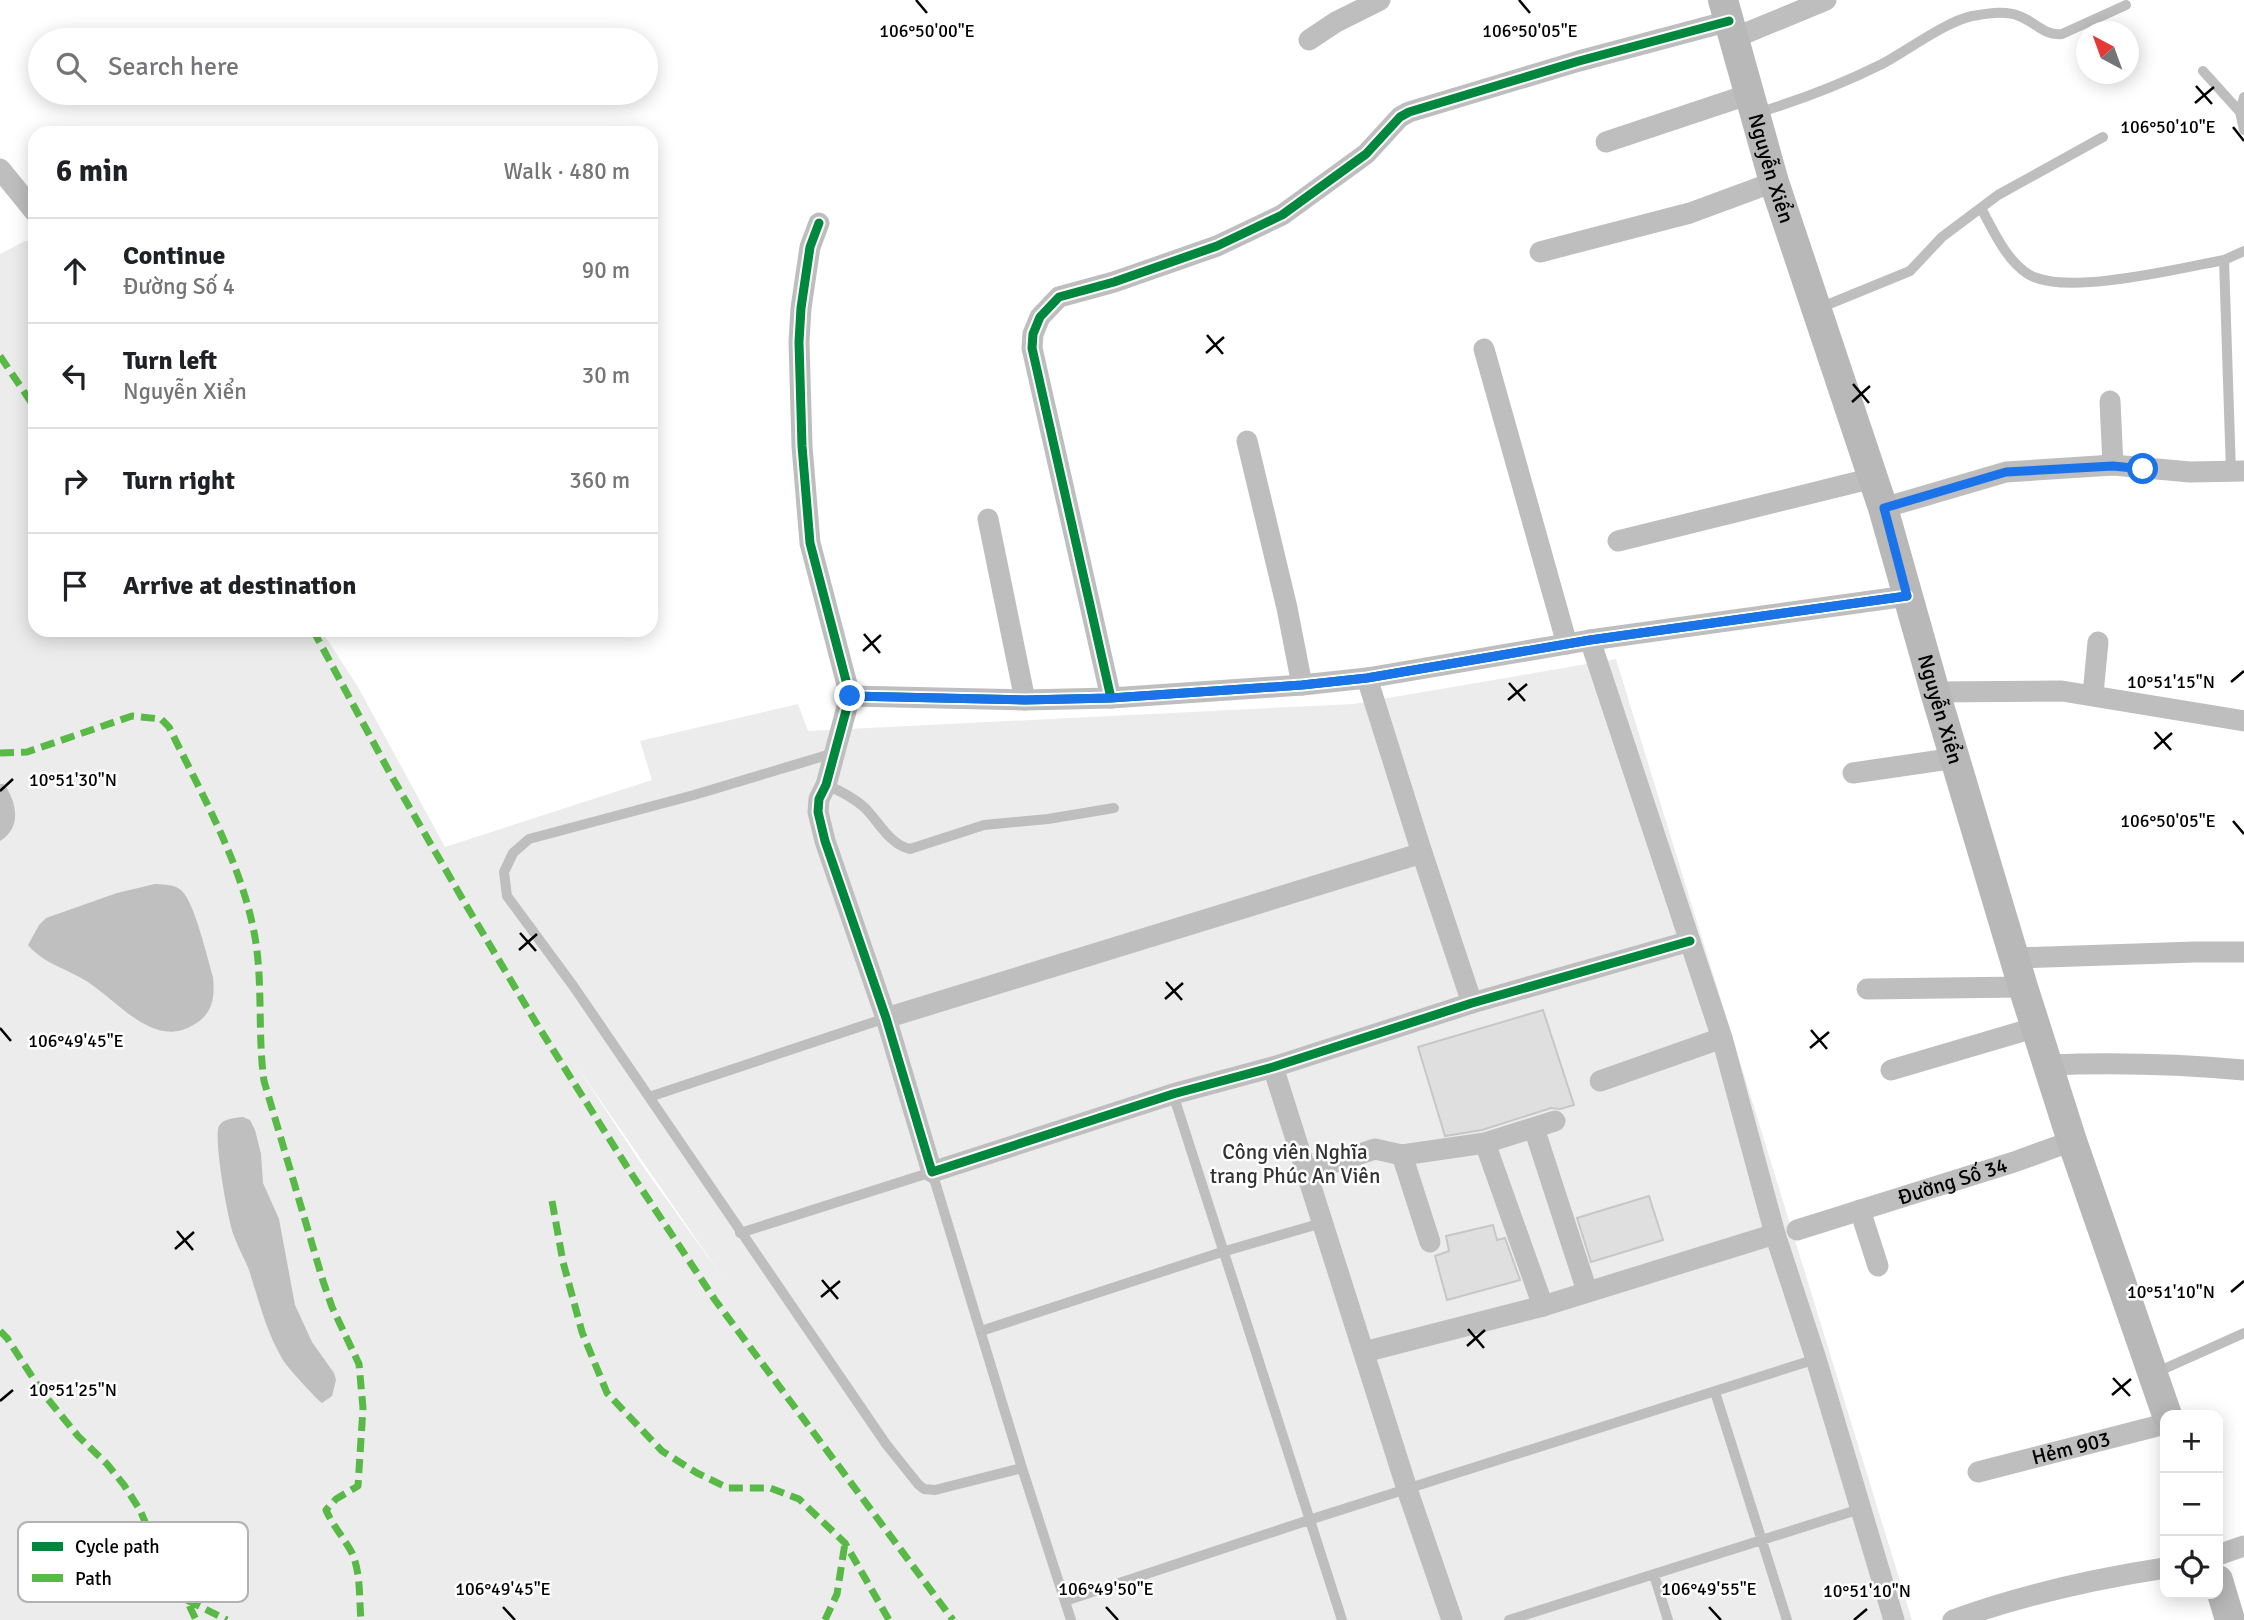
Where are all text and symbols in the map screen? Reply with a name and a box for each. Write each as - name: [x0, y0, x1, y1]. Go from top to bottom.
- text: 106°50'00"E: [879, 20, 975, 42]
- text: 106°50'05"E: [1482, 20, 1578, 42]
- north arrow: [2076, 21, 2139, 84]
- search box: [28, 28, 658, 105]
- icon: search: [52, 48, 90, 86]
- text: Search here: [108, 51, 239, 83]
- street label: Nguyễn Xiển: [1742, 111, 1800, 226]
- text: 106°50'10"E: [2120, 116, 2216, 138]
- text: 6 min: [56, 153, 128, 190]
- text: Walk · 480 m: [504, 157, 630, 186]
- text: Continue: [123, 240, 225, 272]
- icon: ahead: [56, 252, 94, 290]
- text: 90 m: [582, 256, 630, 285]
- text: Đường Số 4: [123, 272, 235, 301]
- text: Turn left: [123, 345, 217, 377]
- icon: left: [56, 357, 94, 395]
- text: 30 m: [582, 361, 630, 390]
- text: Nguyễn Xiển: [123, 377, 247, 406]
- route start: [2127, 453, 2158, 484]
- icon: right: [56, 462, 94, 500]
- text: Turn right: [123, 465, 235, 497]
- text: 360 m: [569, 466, 630, 495]
- icon: arrive: [56, 567, 94, 605]
- text: Arrive at destination: [123, 570, 356, 602]
- street label: Nguyễn Xiển: [1912, 651, 1969, 767]
- text: 10°51'15"N: [2127, 671, 2215, 693]
- route end: [834, 680, 865, 711]
- text: 10°51'30"N: [29, 769, 117, 791]
- text: 106°50'05"E: [2120, 810, 2216, 832]
- text: 106°49'45"E: [28, 1030, 124, 1052]
- park label: Công viên Nghĩa trang Phúc An Viên: [1210, 1139, 1380, 1189]
- street label: Đường Số 34: [1894, 1152, 2011, 1211]
- text: 10°51'10"N: [2127, 1281, 2215, 1303]
- text: 10°51'25"N: [29, 1379, 117, 1401]
- map controls: [2160, 1410, 2223, 1599]
- button: +: [2160, 1410, 2223, 1473]
- street label: Hẻm 903: [2029, 1426, 2113, 1471]
- button: −: [2160, 1473, 2223, 1536]
- legend: [18, 1522, 248, 1602]
- text: Cycle path: [75, 1535, 160, 1559]
- button: locate: [2160, 1536, 2223, 1599]
- text: Path: [75, 1567, 112, 1591]
- text: 106°49'45"E: [455, 1578, 551, 1600]
- text: 106°49'50"E: [1058, 1578, 1154, 1600]
- text: 106°49'55"E: [1661, 1578, 1757, 1600]
- text: 10°51'10"N: [1823, 1580, 1911, 1602]

